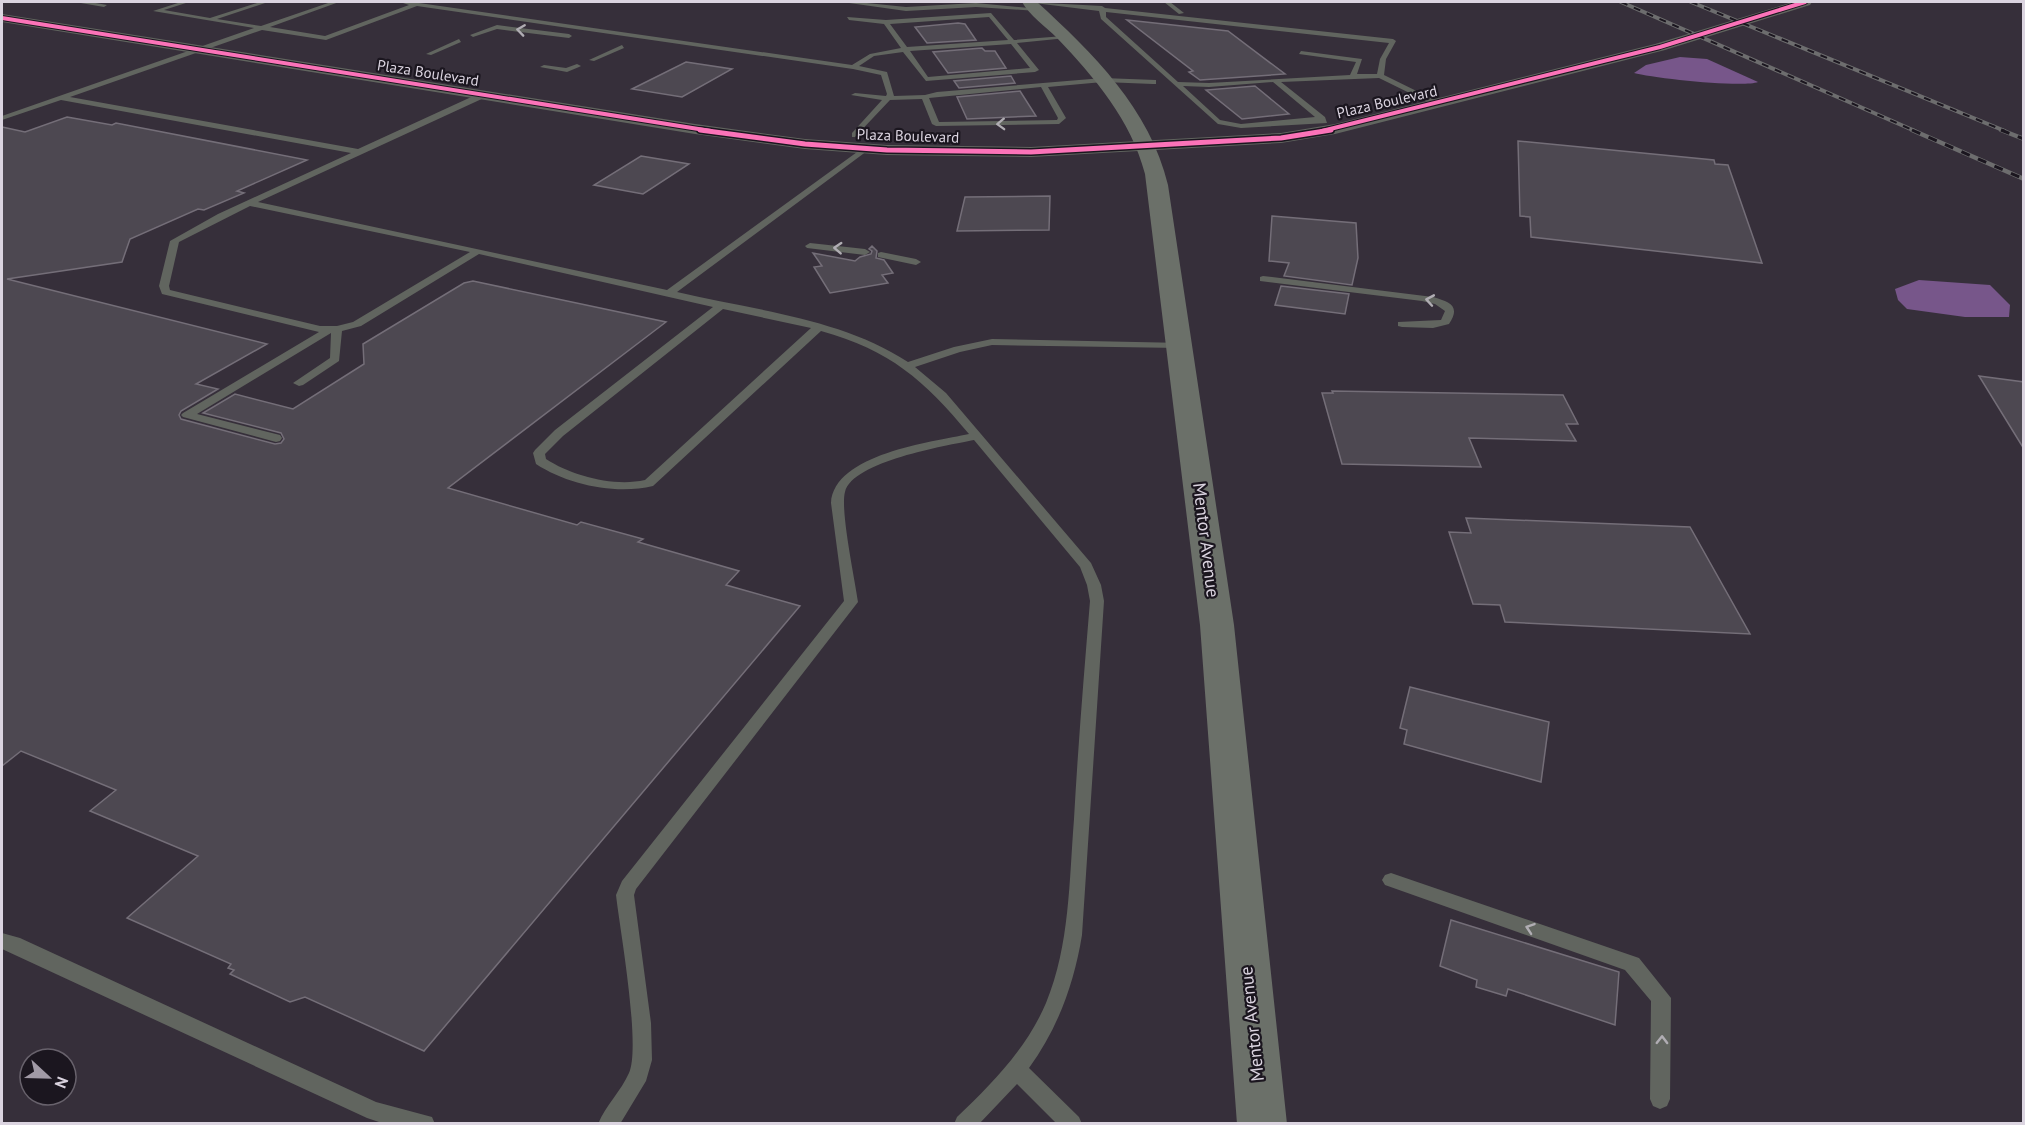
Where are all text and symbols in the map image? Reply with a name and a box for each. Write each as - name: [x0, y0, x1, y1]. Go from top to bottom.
- one-way arrow: [516, 24, 525, 36]
- street label: Plaza Boulevard: [376, 55, 480, 90]
- street label: Plaza Boulevard: [1335, 81, 1439, 122]
- one-way arrow: [996, 117, 1005, 130]
- street label: Plaza Boulevard: [856, 124, 960, 147]
- one-way arrow: [833, 242, 842, 255]
- one-way arrow: [1426, 294, 1435, 306]
- street label: Mentor Avenue: [1188, 481, 1225, 599]
- one-way arrow: [1525, 923, 1536, 935]
- street label: Mentor Avenue: [1234, 965, 1269, 1083]
- one-way arrow: [1656, 1036, 1668, 1045]
- north arrow: [18, 1047, 78, 1107]
- text: N: [51, 1074, 73, 1091]

